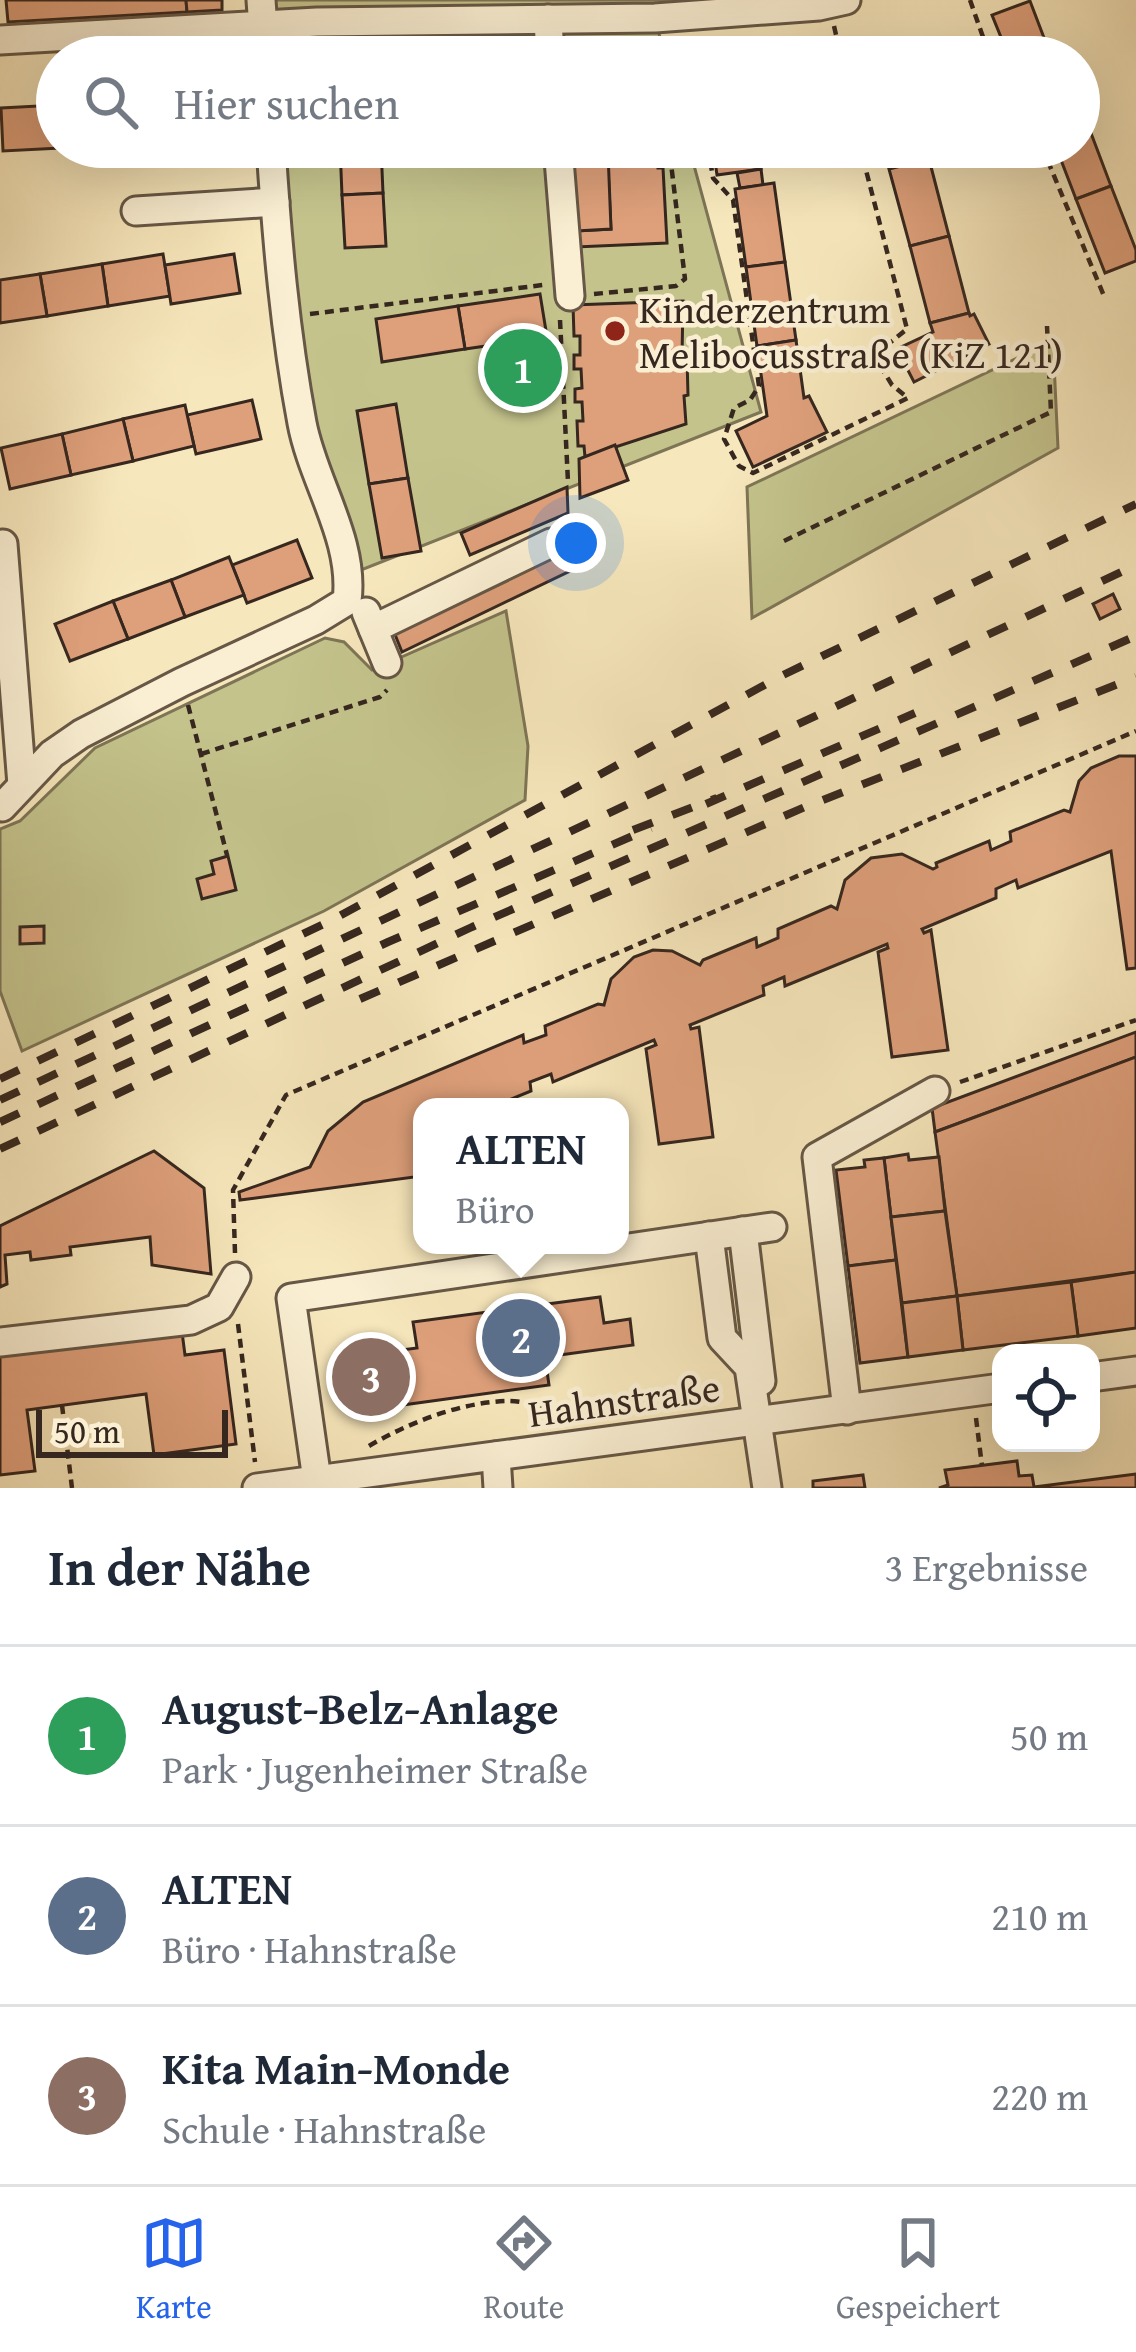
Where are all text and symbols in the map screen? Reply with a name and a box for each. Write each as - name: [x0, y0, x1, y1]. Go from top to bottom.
- search box: [36, 36, 1100, 168]
- icon: search: [78, 69, 144, 135]
- text: Hier suchen: [174, 70, 399, 135]
- place label: Kinderzentrum Melibocusstraße (KiZ 121): [639, 280, 1063, 382]
- marker: Kinderzentrum Melibocusstraße (KiZ 121): [602, 318, 628, 344]
- pin: 1: [484, 323, 562, 413]
- your location: [546, 513, 606, 573]
- popup: [413, 1098, 629, 1254]
- text: ALTEN: [456, 1115, 586, 1180]
- text: Büro: [456, 1180, 535, 1237]
- pin: 2: [482, 1293, 560, 1383]
- pin: 3: [332, 1332, 410, 1422]
- map controls: [992, 1344, 1100, 1452]
- button: locate: [992, 1344, 1100, 1452]
- street label: Hahnstraße: [525, 1358, 723, 1441]
- scale bar: [36, 1404, 228, 1457]
- text: 50 m: [54, 1407, 120, 1455]
- text: In der Nähe: [48, 1529, 311, 1604]
- text: 3 Ergebnisse: [885, 1538, 1088, 1595]
- text: August-Belz-Anlage: [162, 1675, 559, 1740]
- text: 1: [77, 1707, 97, 1764]
- text: 50 m: [1010, 1707, 1088, 1764]
- text: Park · Jugenheimer Straße: [162, 1740, 588, 1797]
- text: ALTEN: [162, 1855, 292, 1920]
- text: 2: [77, 1887, 97, 1944]
- text: 210 m: [991, 1887, 1088, 1944]
- text: Büro · Hahnstraße: [162, 1920, 457, 1977]
- text: Kita Main-Monde: [162, 2035, 510, 2100]
- text: 3: [77, 2067, 97, 2124]
- text: 220 m: [991, 2067, 1088, 2124]
- text: Schule · Hahnstraße: [162, 2100, 486, 2157]
- tab: Karte: [136, 2210, 212, 2330]
- tab: Route: [484, 2210, 564, 2330]
- tab: Gespeichert: [836, 2210, 1000, 2330]

